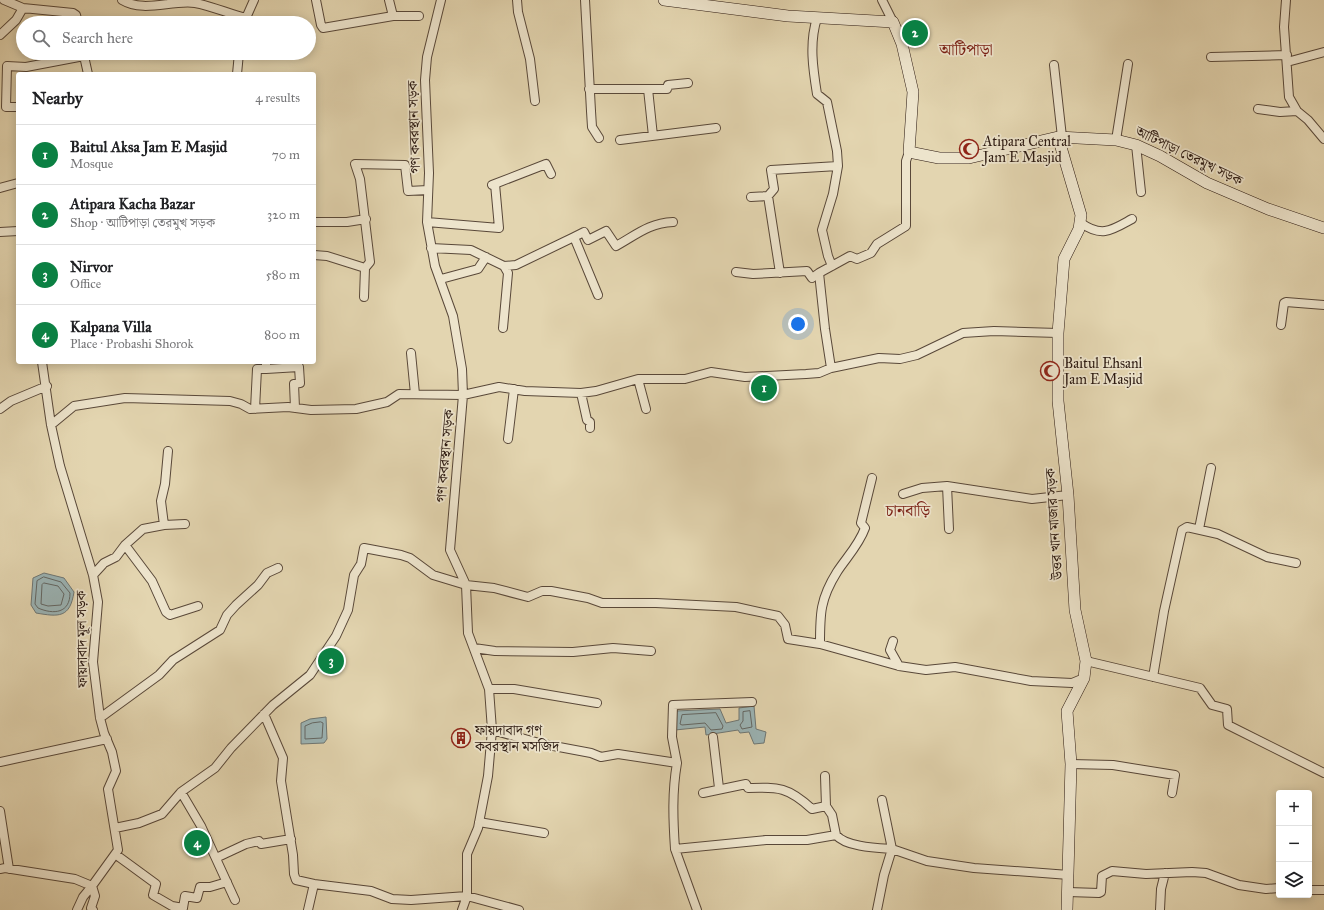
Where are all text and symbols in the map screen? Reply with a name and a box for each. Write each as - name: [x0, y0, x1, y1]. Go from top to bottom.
- search box: [16, 16, 316, 60]
- pin: 2: [902, 18, 928, 48]
- icon: search: [30, 27, 52, 49]
- text: Search here: [62, 29, 133, 47]
- district label: আটিপাড়া: [938, 40, 993, 59]
- street label: গণ কবরস্থান সড়ক: [404, 79, 424, 174]
- text: Nearby: [32, 88, 83, 109]
- text: 4 results: [255, 90, 300, 106]
- street label: আটিপাড়া তেরমুখ সড়ক: [1132, 122, 1246, 190]
- place label: Atipara Central Jam E Masjid: [981, 133, 1071, 167]
- text: Baitul Aksa Jam E Masjid: [70, 138, 227, 156]
- mosque icon: Atipara Central Jam E Masjid: [958, 138, 980, 160]
- text: 1: [42, 147, 48, 163]
- text: 70 m: [272, 147, 300, 163]
- text: Mosque: [70, 156, 113, 172]
- text: Atipara Kacha Bazar: [70, 195, 195, 213]
- text: 2: [42, 207, 48, 223]
- text: 320 m: [267, 207, 300, 223]
- text: Shop · আটিপাড়া তেরমুখ সড়ক: [70, 215, 215, 231]
- text: Nirvor: [70, 258, 113, 276]
- text: 3: [42, 267, 48, 283]
- text: 580 m: [266, 267, 300, 283]
- text: Office: [70, 276, 101, 292]
- your location: [788, 314, 808, 334]
- text: Kalpana Villa: [70, 318, 152, 336]
- text: 4: [41, 327, 49, 343]
- text: 800 m: [264, 327, 300, 343]
- text: Place · Probashi Shorok: [70, 336, 193, 352]
- place label: Baitul Ehsanl Jam E Masjid: [1062, 355, 1143, 389]
- mosque icon: Baitul Ehsanl Jam E Masjid: [1039, 360, 1061, 382]
- pin: 1: [751, 373, 777, 403]
- street label: গণ কবরস্থান সড়ক: [432, 408, 458, 503]
- street label: উত্তর খান মাজার সড়ক: [1041, 466, 1066, 581]
- district label: চানবাড়ি: [885, 501, 931, 520]
- street label: ফায়দাবাদ মূল সড়ক: [73, 589, 91, 689]
- pin: 3: [318, 646, 344, 676]
- place label: ফায়দাবাদ গণ কবরস্থান মসজিদ: [474, 722, 560, 755]
- building icon: ফায়দাবাদ গণ কবরস্থান মসজিদ: [450, 727, 472, 749]
- map controls: [1276, 790, 1312, 898]
- button: +: [1276, 790, 1312, 826]
- button: −: [1276, 826, 1312, 862]
- pin: 4: [184, 828, 210, 858]
- button: layers: [1276, 862, 1312, 898]

